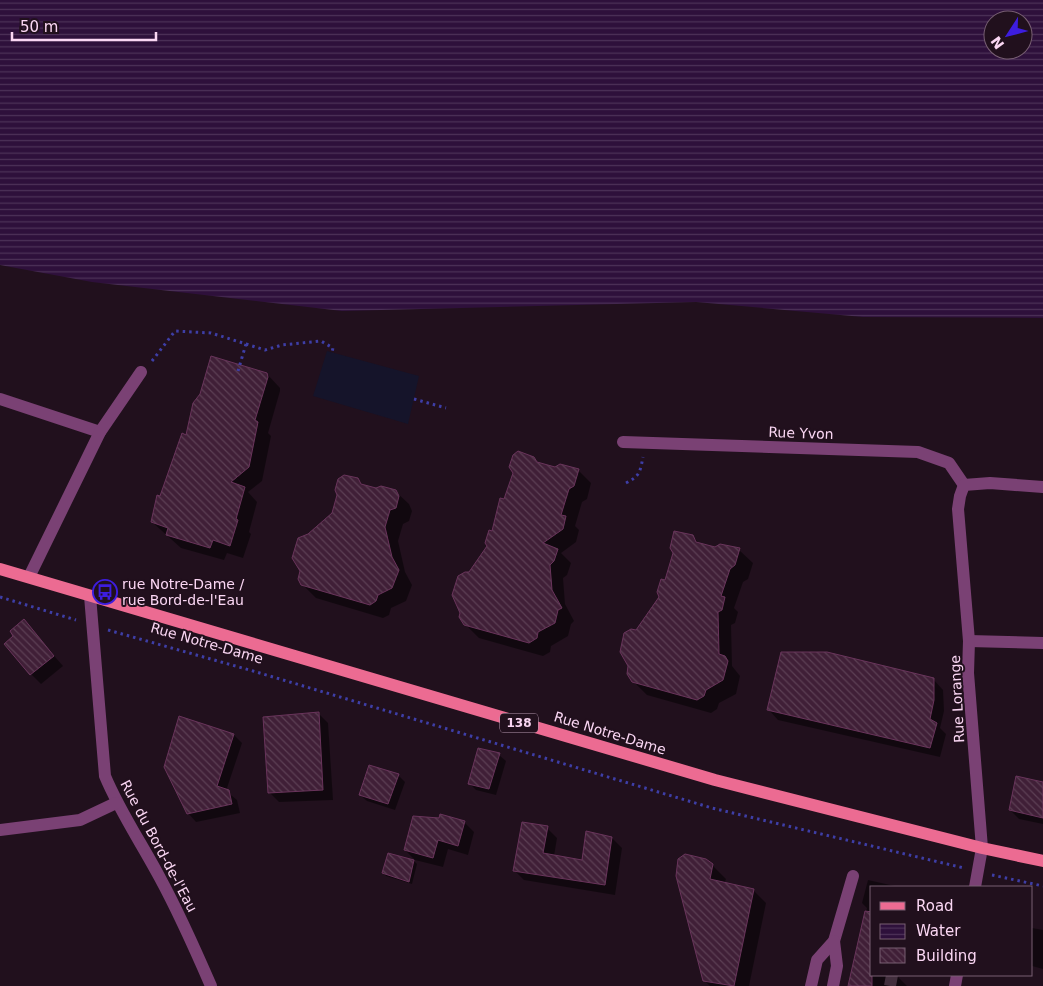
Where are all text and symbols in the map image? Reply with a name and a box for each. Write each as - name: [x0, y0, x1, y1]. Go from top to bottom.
- scale bar: [12, 10, 156, 42]
- north arrow: [983, 10, 1033, 60]
- text: 50 m: [20, 18, 58, 36]
- text: N: [988, 33, 1007, 52]
- street label: Rue Yvon: [768, 424, 834, 442]
- place label: rue Notre-Dame / rue Bord-de-l'Eau: [122, 576, 244, 608]
- bus stop icon: rue Notre-Dame / rue Bord-de-l'Eau: [92, 579, 118, 605]
- street label: Rue Notre-Dame: [149, 619, 265, 667]
- street label: Rue Lorange: [947, 655, 967, 743]
- street label: Rue Notre-Dame: [552, 708, 668, 758]
- road number: 138: [500, 714, 538, 732]
- street label: Rue du Bord-de-l'Eau: [117, 777, 201, 915]
- legend: [870, 886, 1033, 976]
- text: Road: [916, 897, 954, 915]
- text: Water: [916, 922, 961, 940]
- text: Building: [916, 947, 977, 965]

